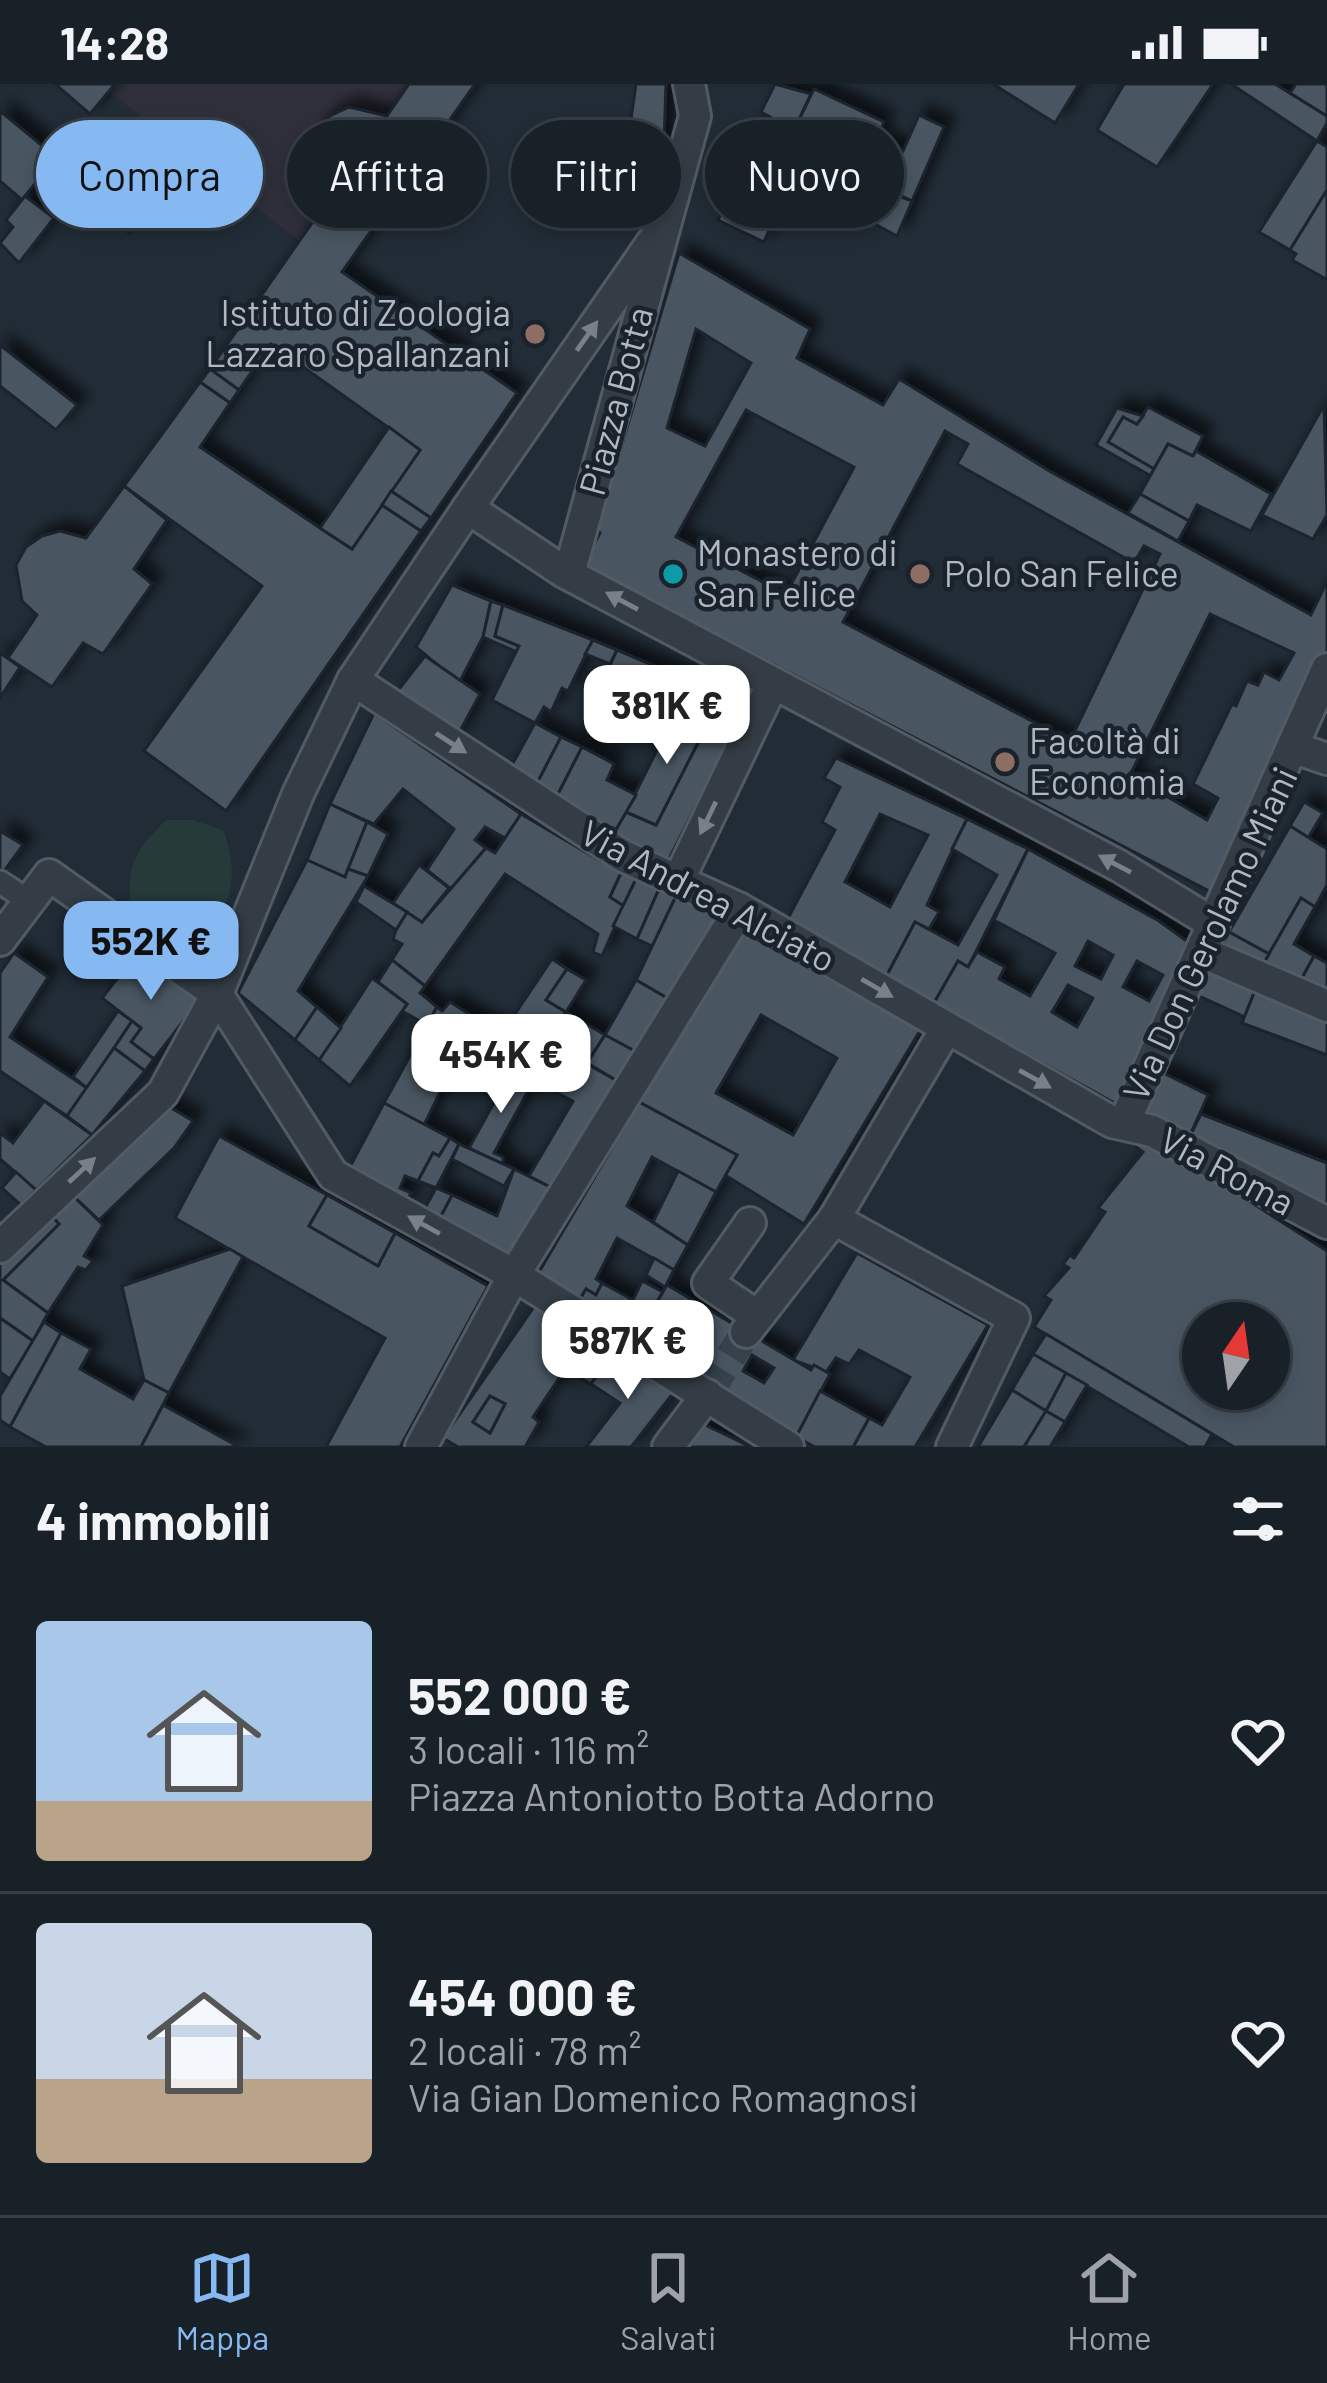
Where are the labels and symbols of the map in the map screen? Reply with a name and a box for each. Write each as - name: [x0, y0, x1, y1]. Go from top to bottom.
- place label: Istituto di Zoologia Lazzaro Spallanzani: [205, 290, 511, 374]
- street label: Piazza Botta: [569, 302, 660, 499]
- one-way arrow: [575, 320, 598, 353]
- marker: Istituto di Zoologia Lazzaro Spallanzani: [522, 321, 548, 347]
- place label: Monastero di San Felice: [697, 530, 898, 614]
- place label: Polo San Felice: [944, 551, 1179, 594]
- marker: Monastero di San Felice: [660, 561, 686, 587]
- marker: Polo San Felice: [907, 561, 933, 587]
- one-way arrow: [605, 591, 640, 612]
- pin: 381K €: [569, 665, 765, 767]
- place label: Facoltà di Economia: [1029, 718, 1185, 802]
- one-way arrow: [434, 732, 467, 754]
- marker: Facoltà di Economia: [992, 749, 1018, 775]
- street label: Via Don Gerolamo Miani: [1112, 760, 1305, 1107]
- one-way arrow: [698, 801, 718, 836]
- street label: Via Andrea Alciato: [574, 809, 844, 980]
- one-way arrow: [1097, 854, 1132, 874]
- pin: 552K €: [53, 901, 249, 1003]
- one-way arrow: [861, 977, 894, 998]
- pin: 454K €: [403, 1014, 599, 1116]
- one-way arrow: [1018, 1067, 1052, 1088]
- street label: Via Roma: [1153, 1116, 1302, 1223]
- one-way arrow: [67, 1157, 96, 1184]
- one-way arrow: [406, 1215, 441, 1236]
- pin: 587K €: [530, 1300, 726, 1402]
- north arrow: [1182, 1302, 1290, 1410]

